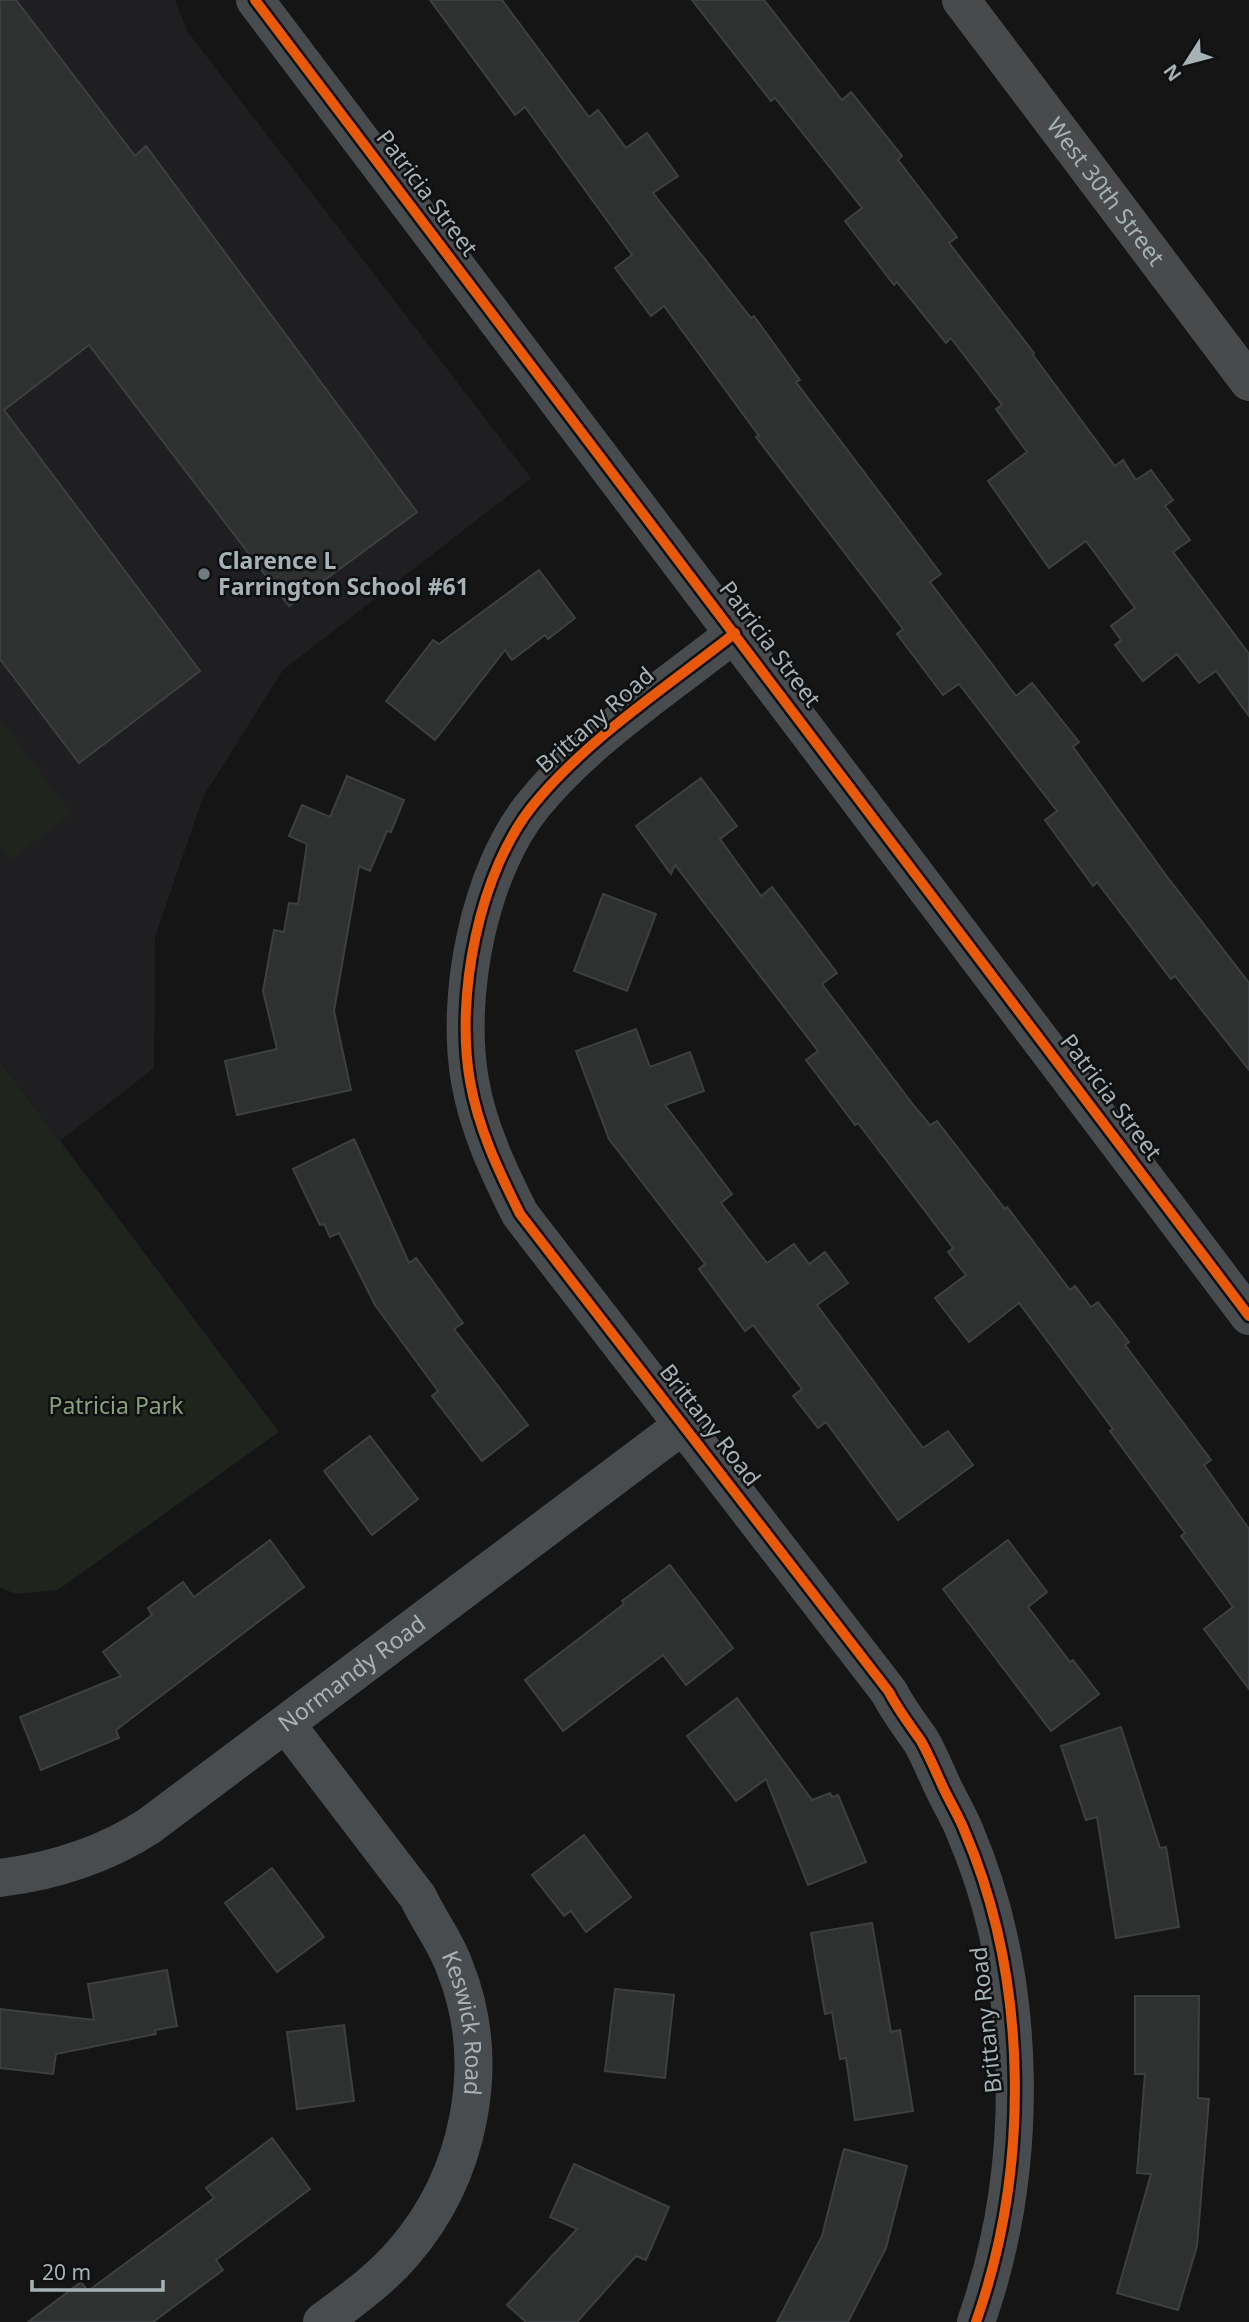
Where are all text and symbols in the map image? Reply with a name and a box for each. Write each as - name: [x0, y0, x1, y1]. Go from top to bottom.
- north arrow: [1151, 28, 1221, 98]
- text: N: [1157, 59, 1187, 87]
- street label: West 30th Street: [1040, 110, 1173, 272]
- street label: Patricia Street: [370, 123, 486, 262]
- place label: Clarence L Farrington School #61: [218, 544, 469, 602]
- marker: Clarence L Farrington School #61: [196, 566, 212, 582]
- street label: Patricia Street: [713, 574, 829, 713]
- street label: Brittany Road: [528, 659, 660, 780]
- street label: Patricia Street: [1054, 1027, 1170, 1166]
- street label: Brittany Road: [653, 1357, 769, 1492]
- park label: Patricia Park: [48, 1389, 184, 1421]
- street label: Normandy Road: [271, 1607, 432, 1739]
- street label: Keswick Road: [435, 1945, 490, 2097]
- street label: Brittany Road: [961, 1945, 1009, 2095]
- scale bar: [32, 2248, 163, 2292]
- text: 20 m: [42, 2258, 91, 2286]

